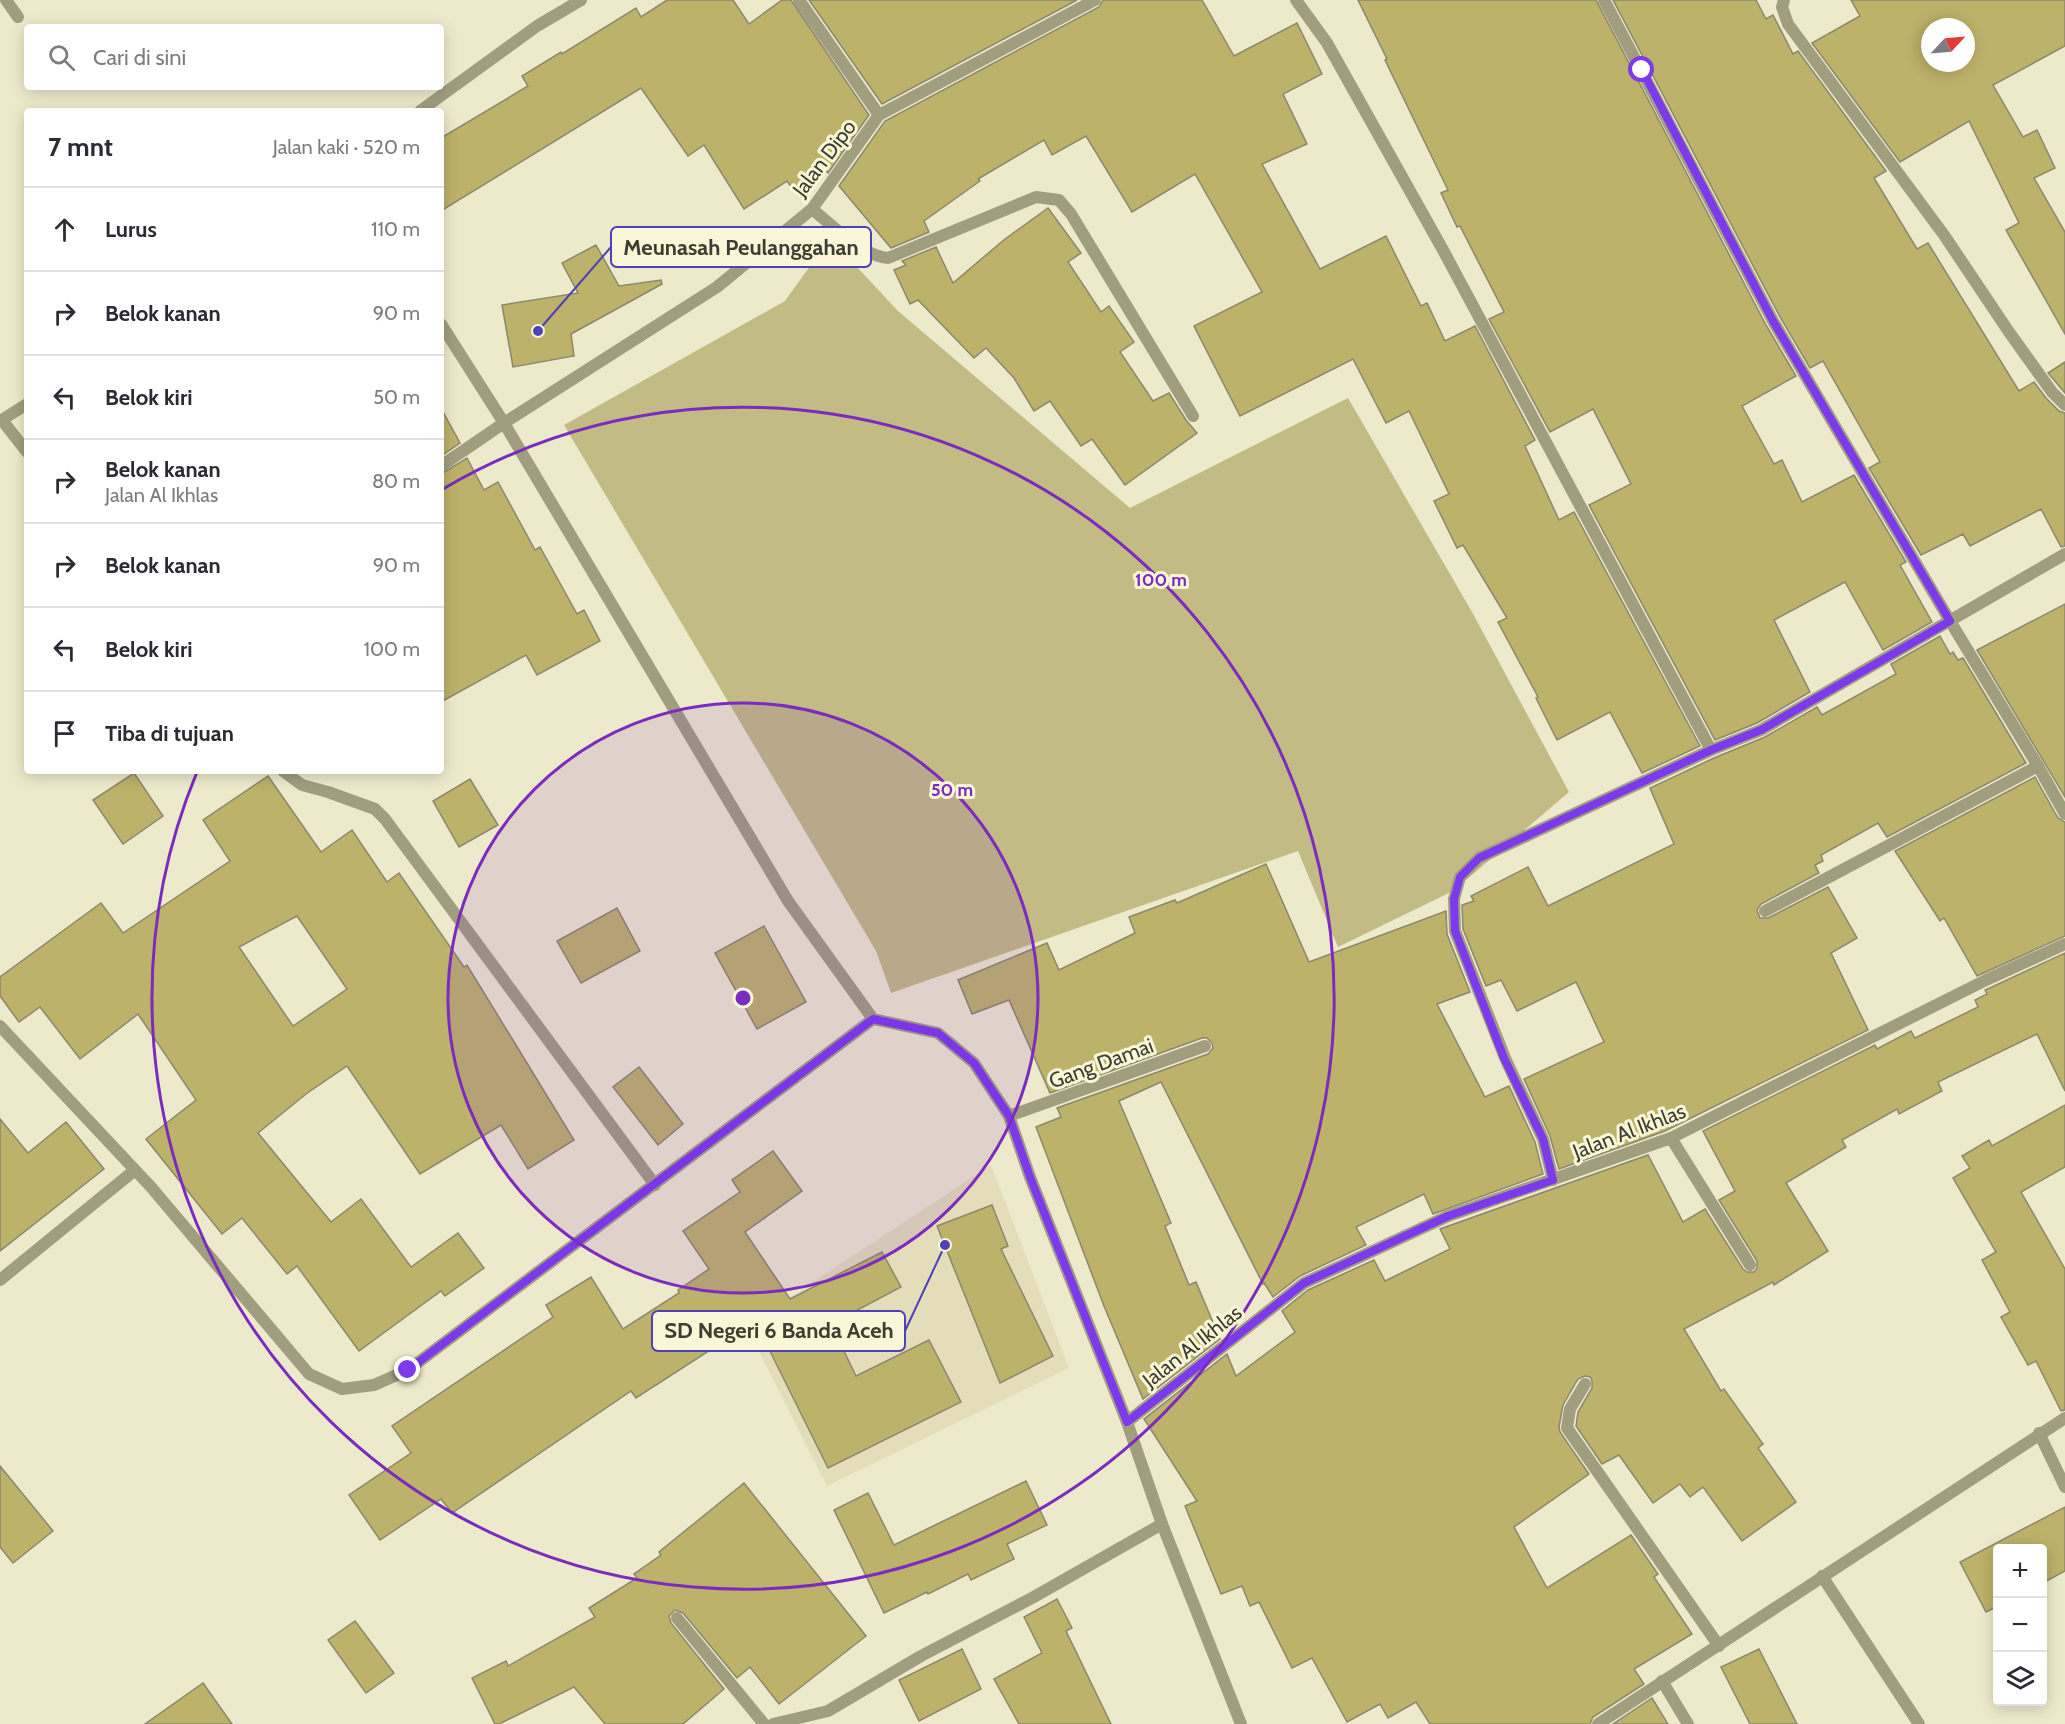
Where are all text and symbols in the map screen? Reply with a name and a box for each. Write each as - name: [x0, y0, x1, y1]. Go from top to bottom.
- north arrow: [1921, 18, 1975, 72]
- search box: [24, 24, 444, 90]
- icon: search: [45, 41, 78, 74]
- text: Cari di sini: [93, 44, 186, 71]
- route start: [1628, 56, 1654, 82]
- street label: Jalan Dipo: [786, 115, 861, 202]
- text: 7 mnt: [48, 131, 113, 163]
- text: Jalan kaki · 520 m: [273, 135, 420, 159]
- icon: ahead: [48, 213, 81, 246]
- text: Lurus: [105, 216, 157, 243]
- text: 110 m: [371, 217, 420, 241]
- callout: Meunasah Peulanggahan: [611, 227, 871, 267]
- text: Meunasah Peulanggahan: [623, 234, 859, 261]
- icon: right: [48, 297, 81, 330]
- text: Belok kanan: [105, 300, 221, 327]
- text: 90 m: [373, 301, 420, 325]
- icon: left: [48, 381, 81, 414]
- text: Belok kiri: [105, 384, 192, 411]
- text: 50 m: [373, 385, 420, 409]
- text: Belok kanan: [105, 456, 221, 483]
- icon: right: [48, 465, 81, 498]
- text: 80 m: [372, 469, 420, 493]
- text: Jalan Al Ikhlas: [105, 483, 218, 507]
- icon: right: [48, 549, 81, 582]
- text: Belok kanan: [105, 552, 221, 579]
- text: 90 m: [373, 553, 420, 577]
- text: 100 m: [1135, 569, 1187, 591]
- icon: left: [48, 633, 81, 666]
- text: Belok kiri: [105, 636, 192, 663]
- text: 100 m: [364, 637, 420, 661]
- icon: arrive: [48, 717, 81, 750]
- text: Tiba di tujuan: [105, 720, 234, 747]
- text: 50 m: [931, 779, 973, 801]
- centre of rings: [733, 988, 753, 1008]
- street label: Gang Damai: [1045, 1033, 1157, 1093]
- street label: Jalan Al Ikhlas: [1568, 1098, 1689, 1164]
- street label: Jalan Al Ikhlas: [1137, 1299, 1247, 1393]
- callout: SD Negeri 6 Banda Aceh: [652, 1311, 905, 1351]
- text: SD Negeri 6 Banda Aceh: [664, 1317, 894, 1344]
- route end: [394, 1356, 420, 1382]
- map controls: [1993, 1544, 2047, 1706]
- button: +: [1993, 1544, 2047, 1598]
- button: −: [1993, 1598, 2047, 1652]
- button: layers: [1993, 1652, 2047, 1706]

